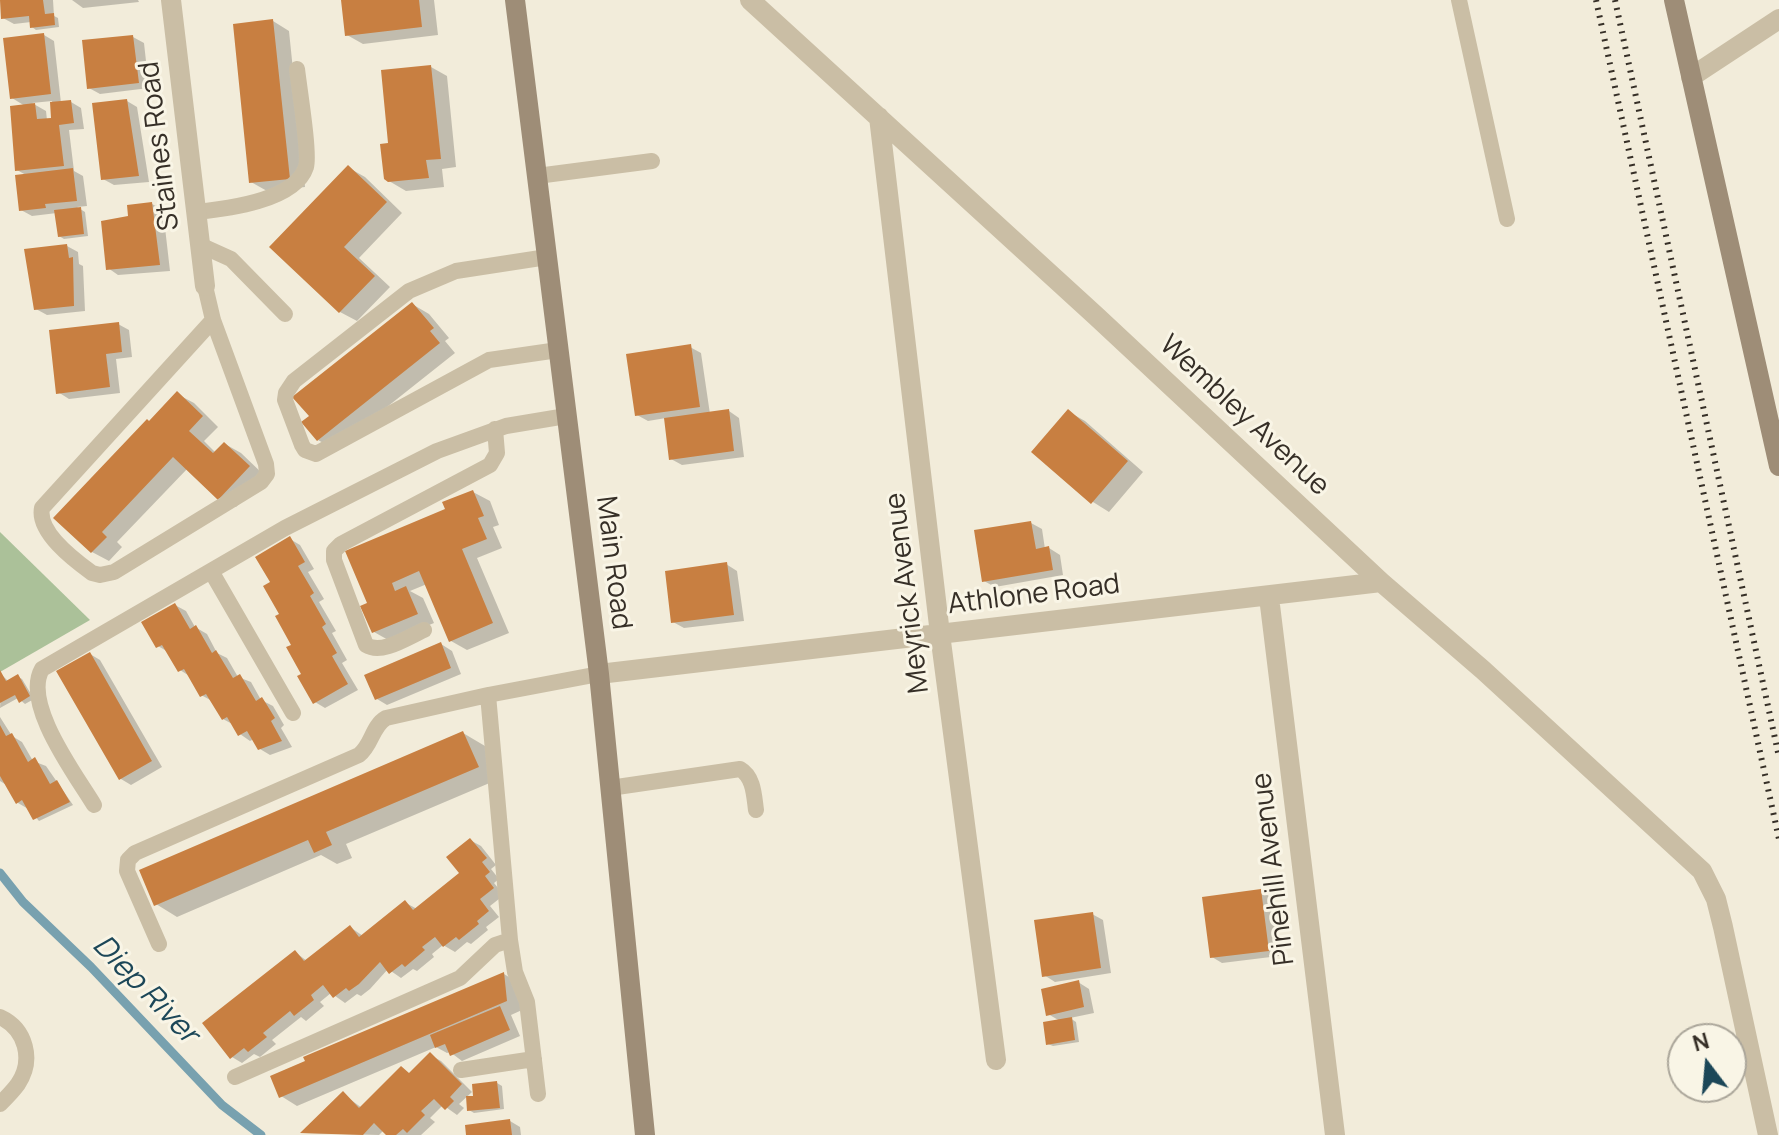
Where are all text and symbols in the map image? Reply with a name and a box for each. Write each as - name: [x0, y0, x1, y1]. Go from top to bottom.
- street label: Staines Road: [133, 60, 187, 232]
- street label: Wembley Avenue: [1152, 329, 1336, 503]
- street label: Meyrick Avenue: [879, 491, 937, 695]
- street label: Main Road: [588, 494, 638, 632]
- street label: Athlone Road: [946, 568, 1122, 622]
- street label: Pinehill Avenue: [1246, 771, 1302, 967]
- water label: Diep River: [85, 928, 205, 1052]
- north arrow: [1667, 1023, 1747, 1103]
- text: N: [1689, 1025, 1713, 1058]

